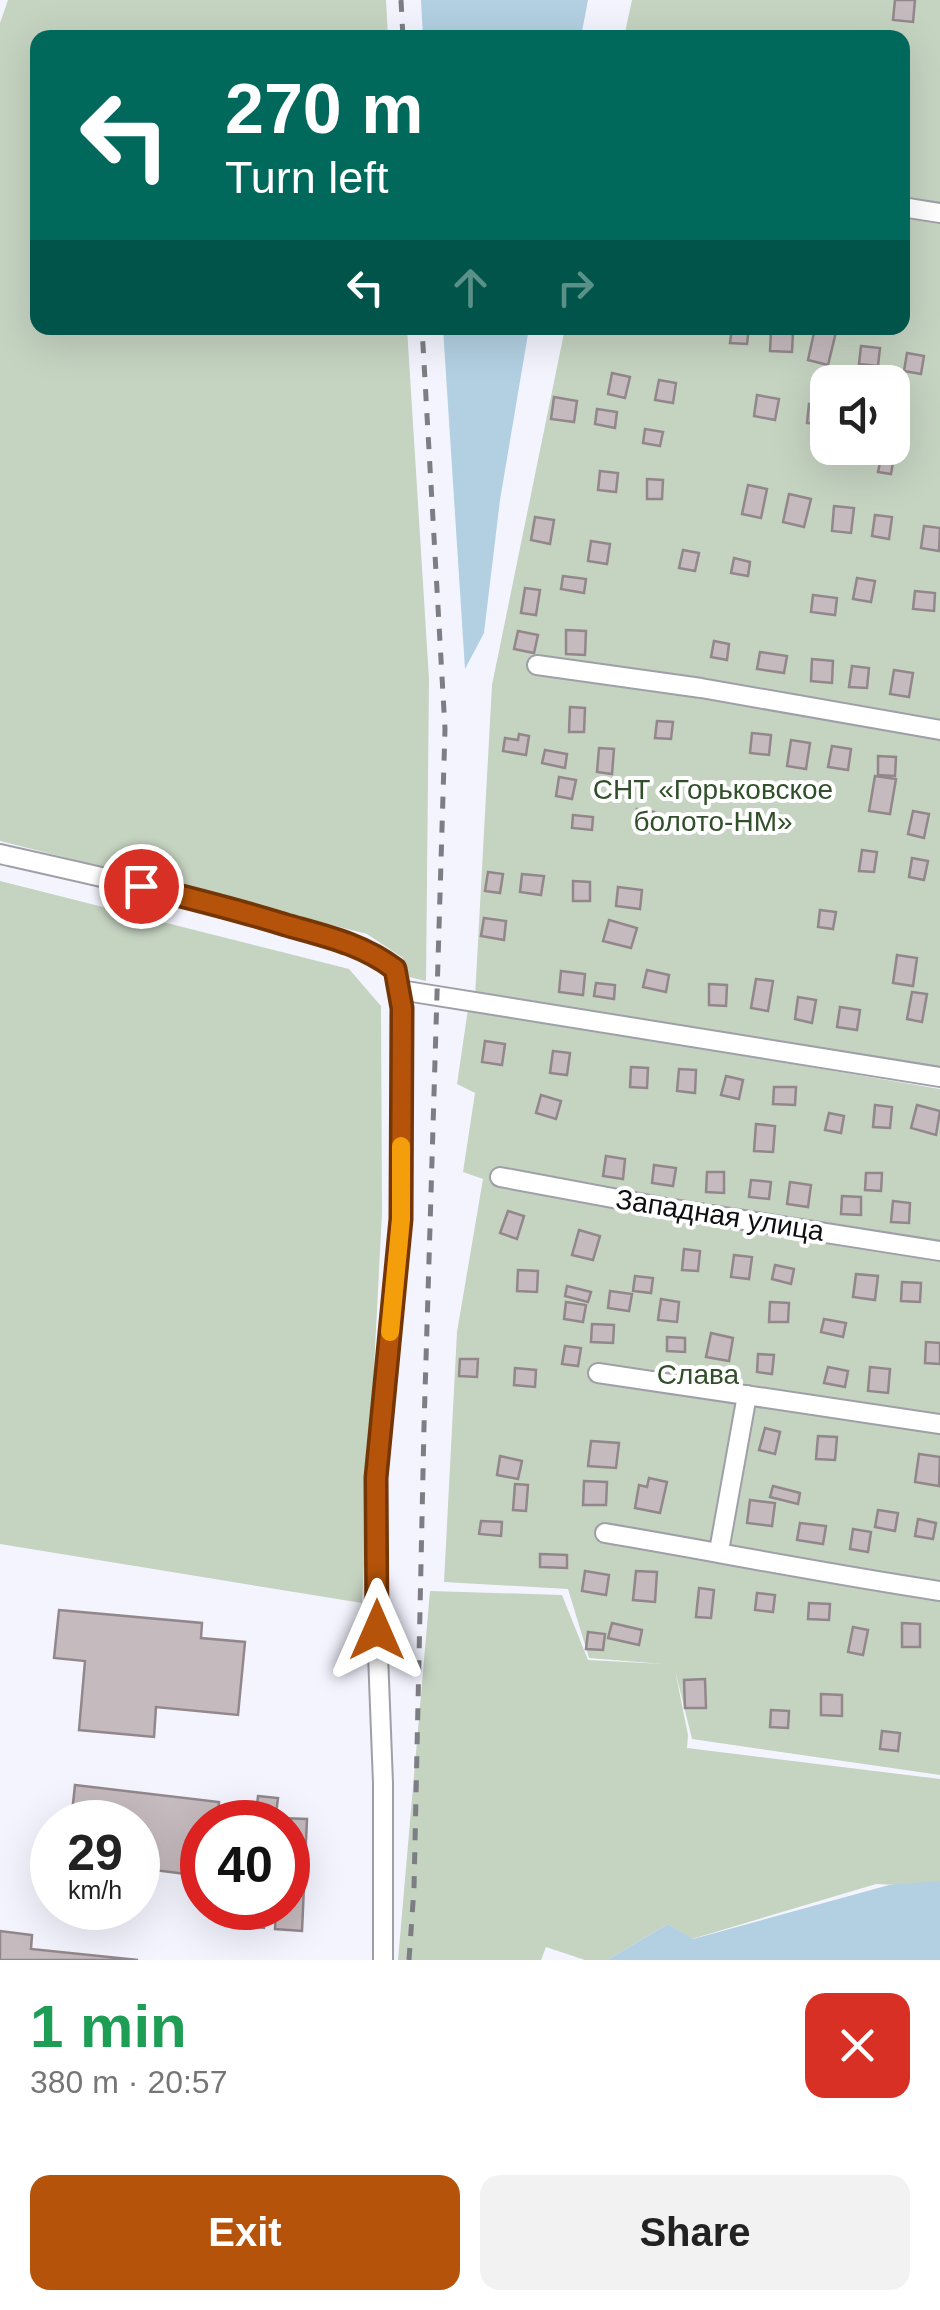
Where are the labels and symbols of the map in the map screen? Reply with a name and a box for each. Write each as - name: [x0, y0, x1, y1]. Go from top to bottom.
- park label: СНТ «Горьковское болото-НМ»: [593, 774, 833, 837]
- pin: [99, 844, 184, 929]
- street label: Западная улица: [614, 1183, 827, 1247]
- park label: Слава: [657, 1359, 740, 1390]
- position arrow: [325, 1578, 429, 1682]
- speed limit sign: 40: [180, 1800, 310, 1930]

